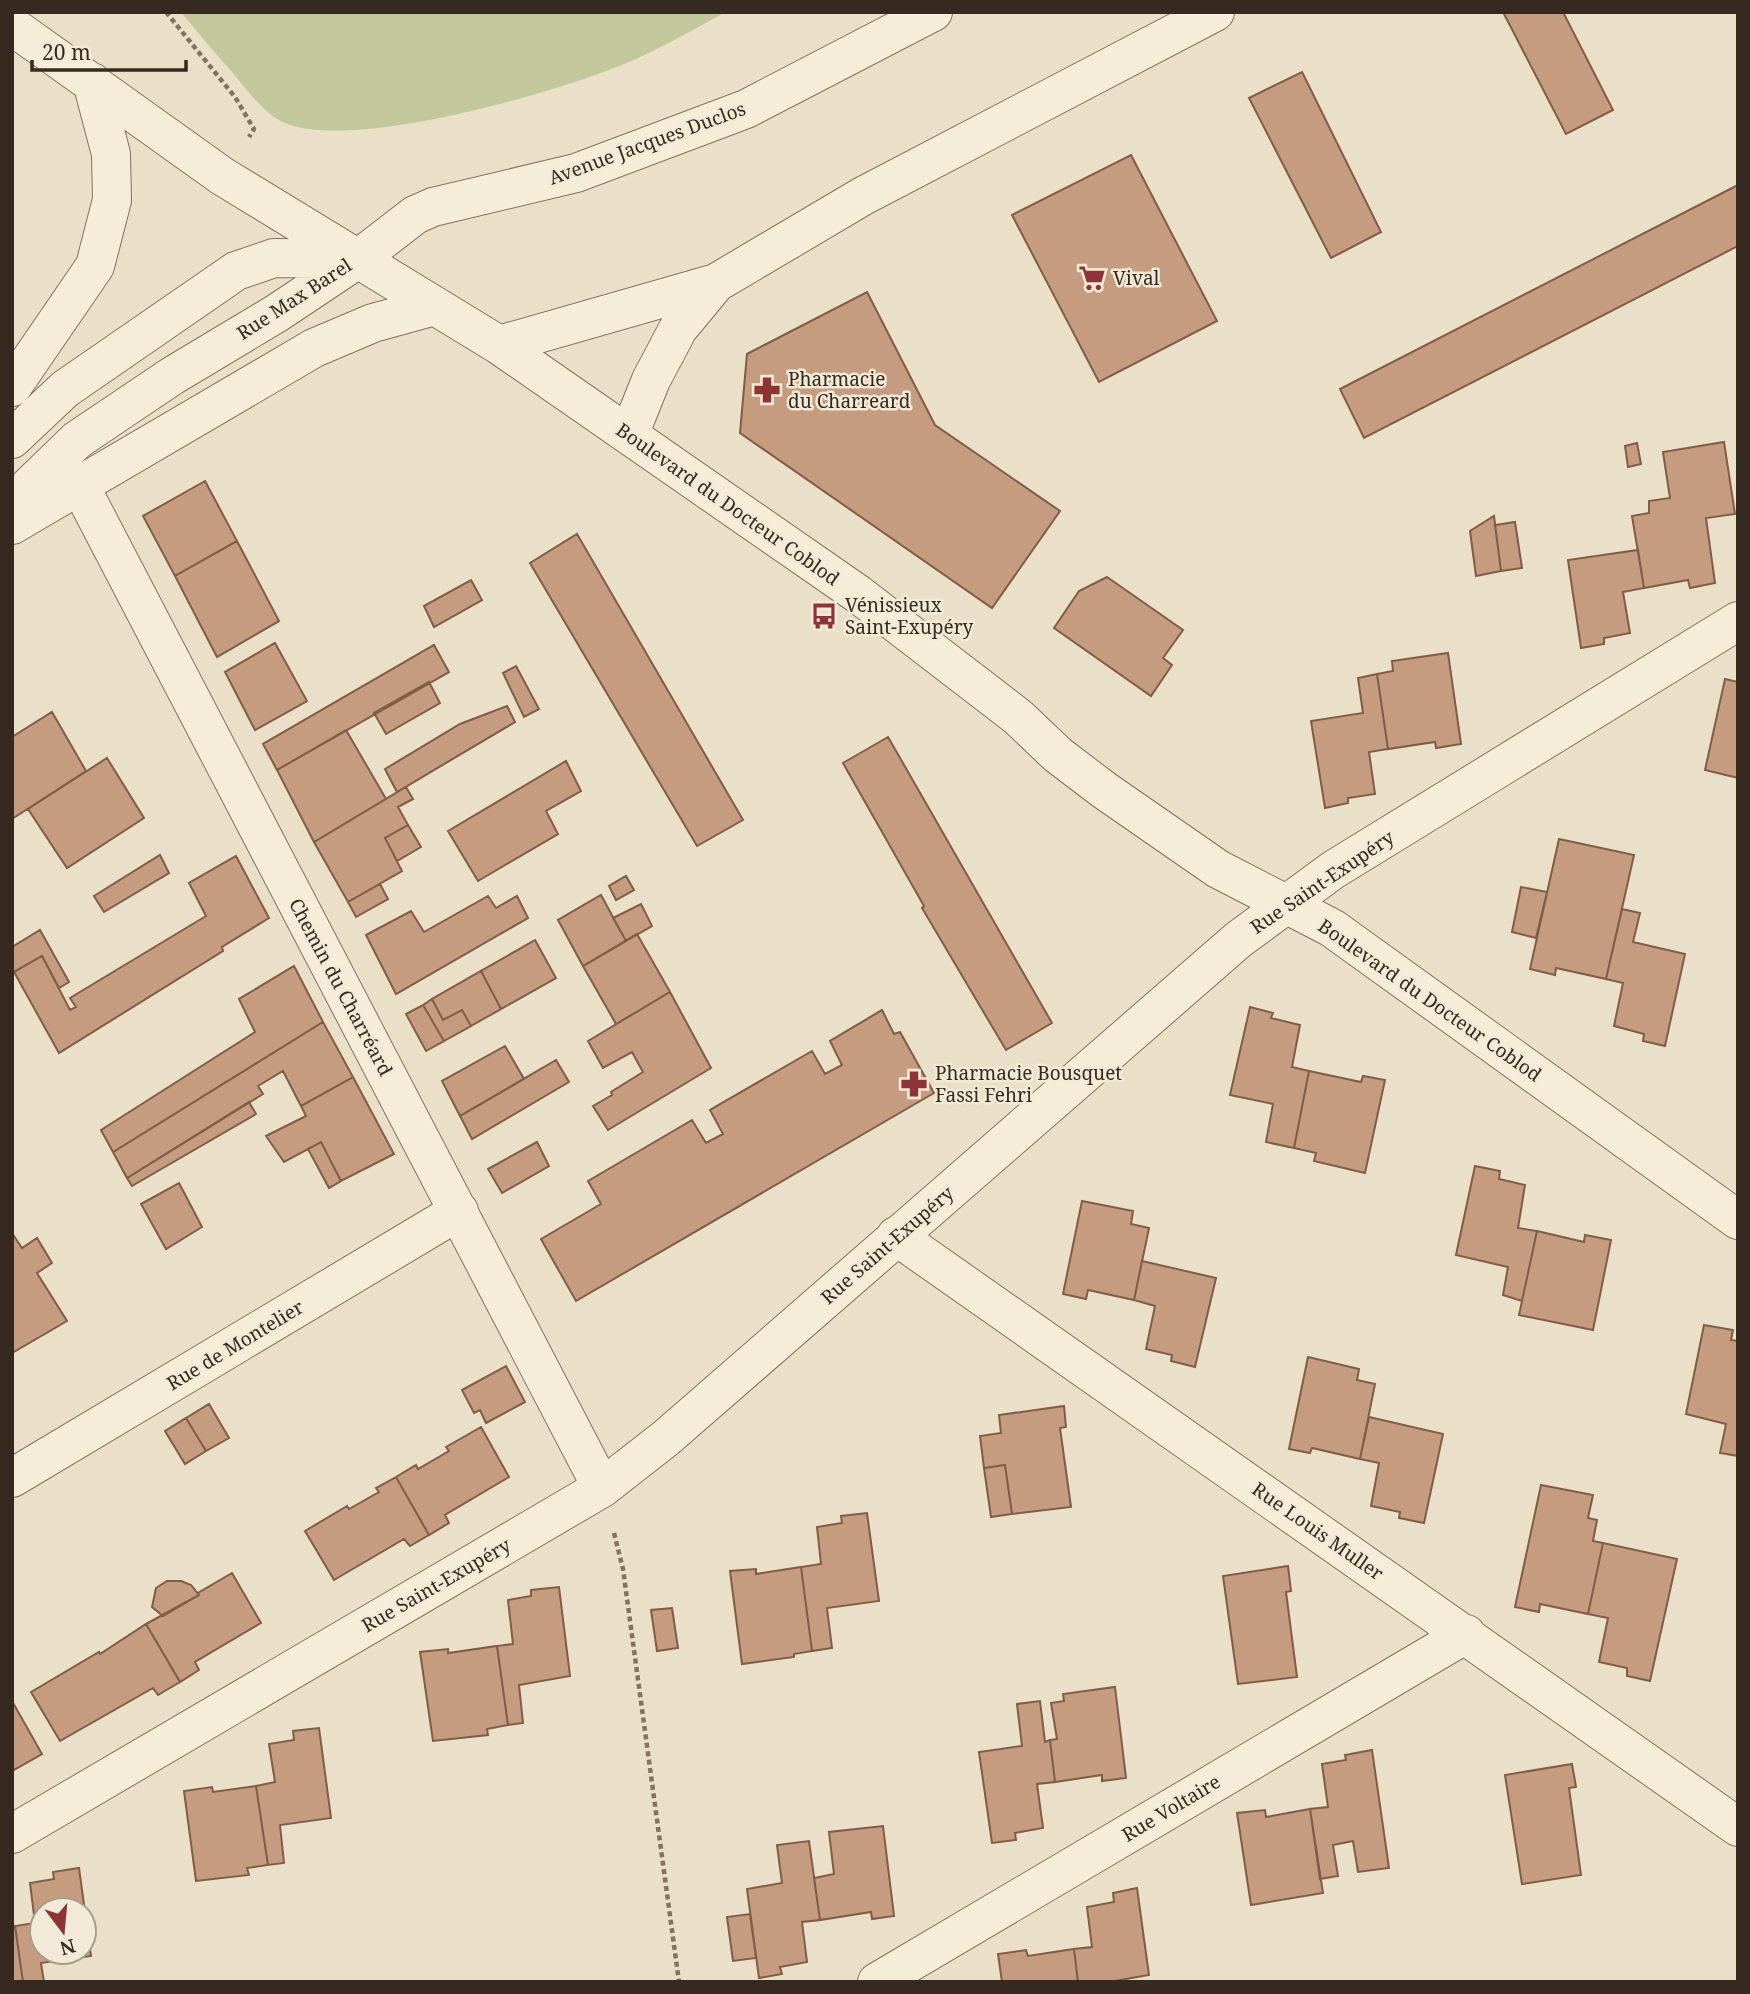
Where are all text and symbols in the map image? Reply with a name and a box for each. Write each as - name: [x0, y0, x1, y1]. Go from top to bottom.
- scale bar: [32, 28, 186, 72]
- text: 20 m: [42, 38, 91, 66]
- street label: Avenue Jacques Duclos: [545, 95, 749, 191]
- street label: Rue Max Barel: [231, 252, 357, 346]
- supermarket icon: Vival: [1077, 263, 1107, 293]
- place label: Vival: [1113, 265, 1160, 291]
- place label: Pharmacie du Charreard: [788, 366, 911, 414]
- pharmacy icon: Pharmacie du Charreard: [752, 375, 782, 405]
- street label: Boulevard du Docteur Coblod: [611, 417, 845, 591]
- place label: Vénissieux Saint-Exupéry: [845, 592, 974, 640]
- bus stop icon: Vénissieux Saint-Exupéry: [809, 601, 839, 631]
- street label: Rue Saint-Exupéry: [1245, 824, 1399, 940]
- street label: Chemin du Charréard: [283, 894, 399, 1081]
- street label: Boulevard du Docteur Coblod: [1313, 913, 1547, 1087]
- place label: Pharmacie Bousquet Fassi Fehri: [935, 1060, 1122, 1108]
- pharmacy icon: Pharmacie Bousquet Fassi Fehri: [899, 1069, 929, 1099]
- street label: Rue Saint-Exupéry: [815, 1180, 959, 1310]
- street label: Rue de Montelier: [162, 1294, 308, 1396]
- street label: Rue Louis Muller: [1247, 1476, 1389, 1586]
- street label: Rue Saint-Exupéry: [357, 1532, 515, 1638]
- street label: Rue Voltaire: [1117, 1768, 1225, 1848]
- north arrow: [28, 1896, 98, 1966]
- text: N: [57, 1933, 78, 1962]

